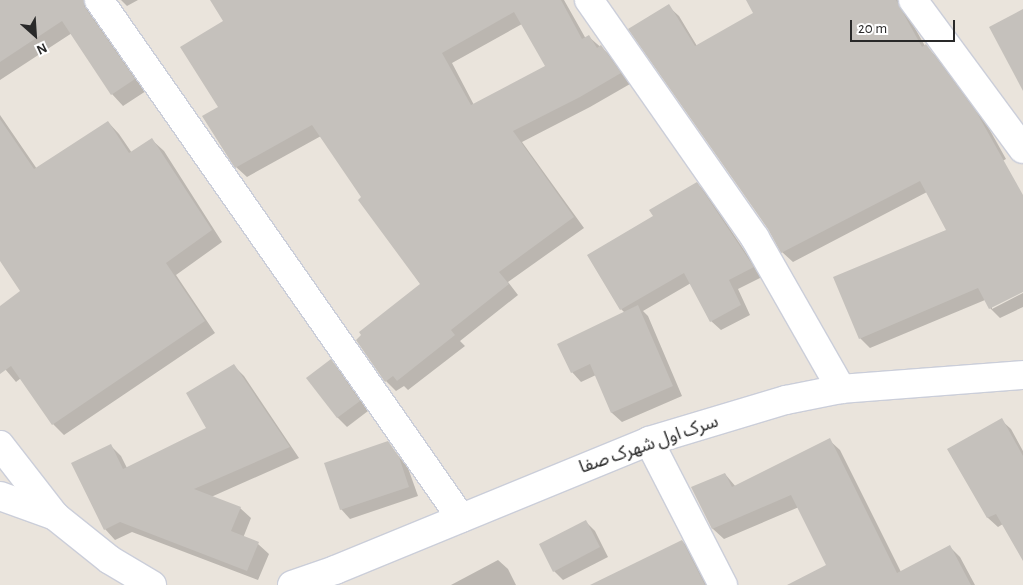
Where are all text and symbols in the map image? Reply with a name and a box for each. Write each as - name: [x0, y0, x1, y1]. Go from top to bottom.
- north arrow: [10, 10, 60, 60]
- scale bar: [853, 10, 958, 42]
- text: 20 m: [858, 21, 887, 36]
- text: N: [34, 40, 49, 57]
- street label: سرک اول شهرک صفا: [577, 411, 721, 479]

